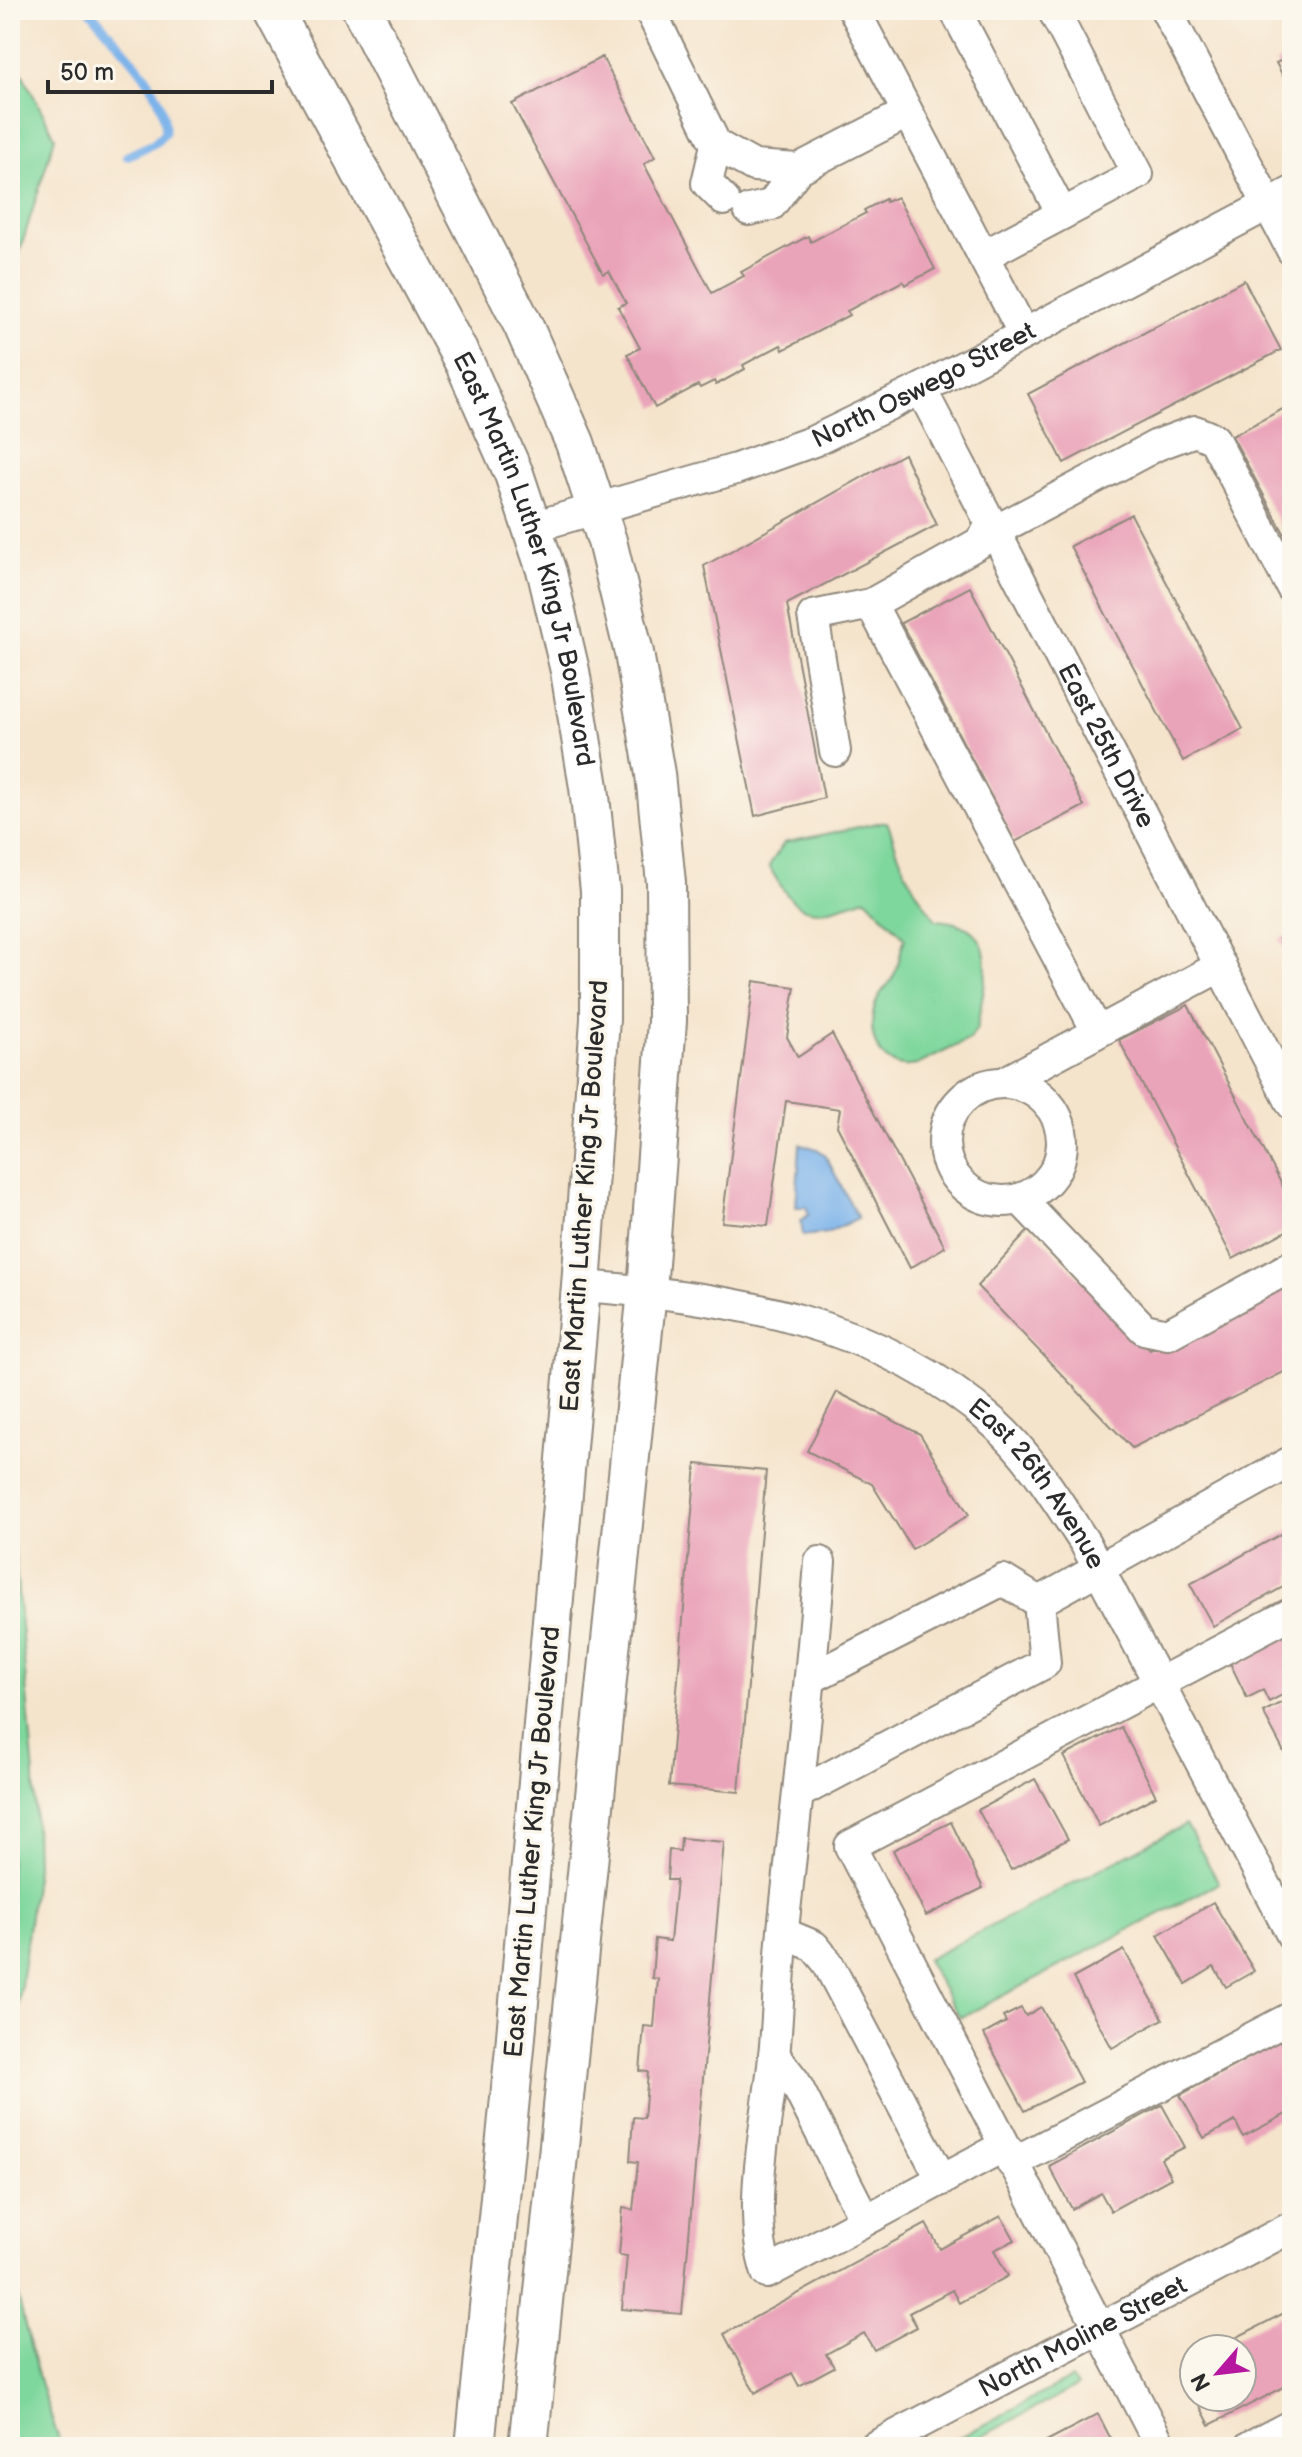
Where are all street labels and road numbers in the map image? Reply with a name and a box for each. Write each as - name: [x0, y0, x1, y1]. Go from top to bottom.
- street label: North Oswego Street: [807, 316, 1041, 455]
- street label: East Martin Luther King Jr Boulevard: [446, 347, 601, 769]
- street label: East 25th Drive: [1051, 659, 1161, 833]
- street label: East Martin Luther King Jr Boulevard: [554, 979, 616, 1413]
- street label: East 26th Avenue: [962, 1392, 1111, 1574]
- street label: East Martin Luther King Jr Boulevard: [499, 1625, 567, 2059]
- street label: North Moline Street: [974, 2270, 1192, 2404]

